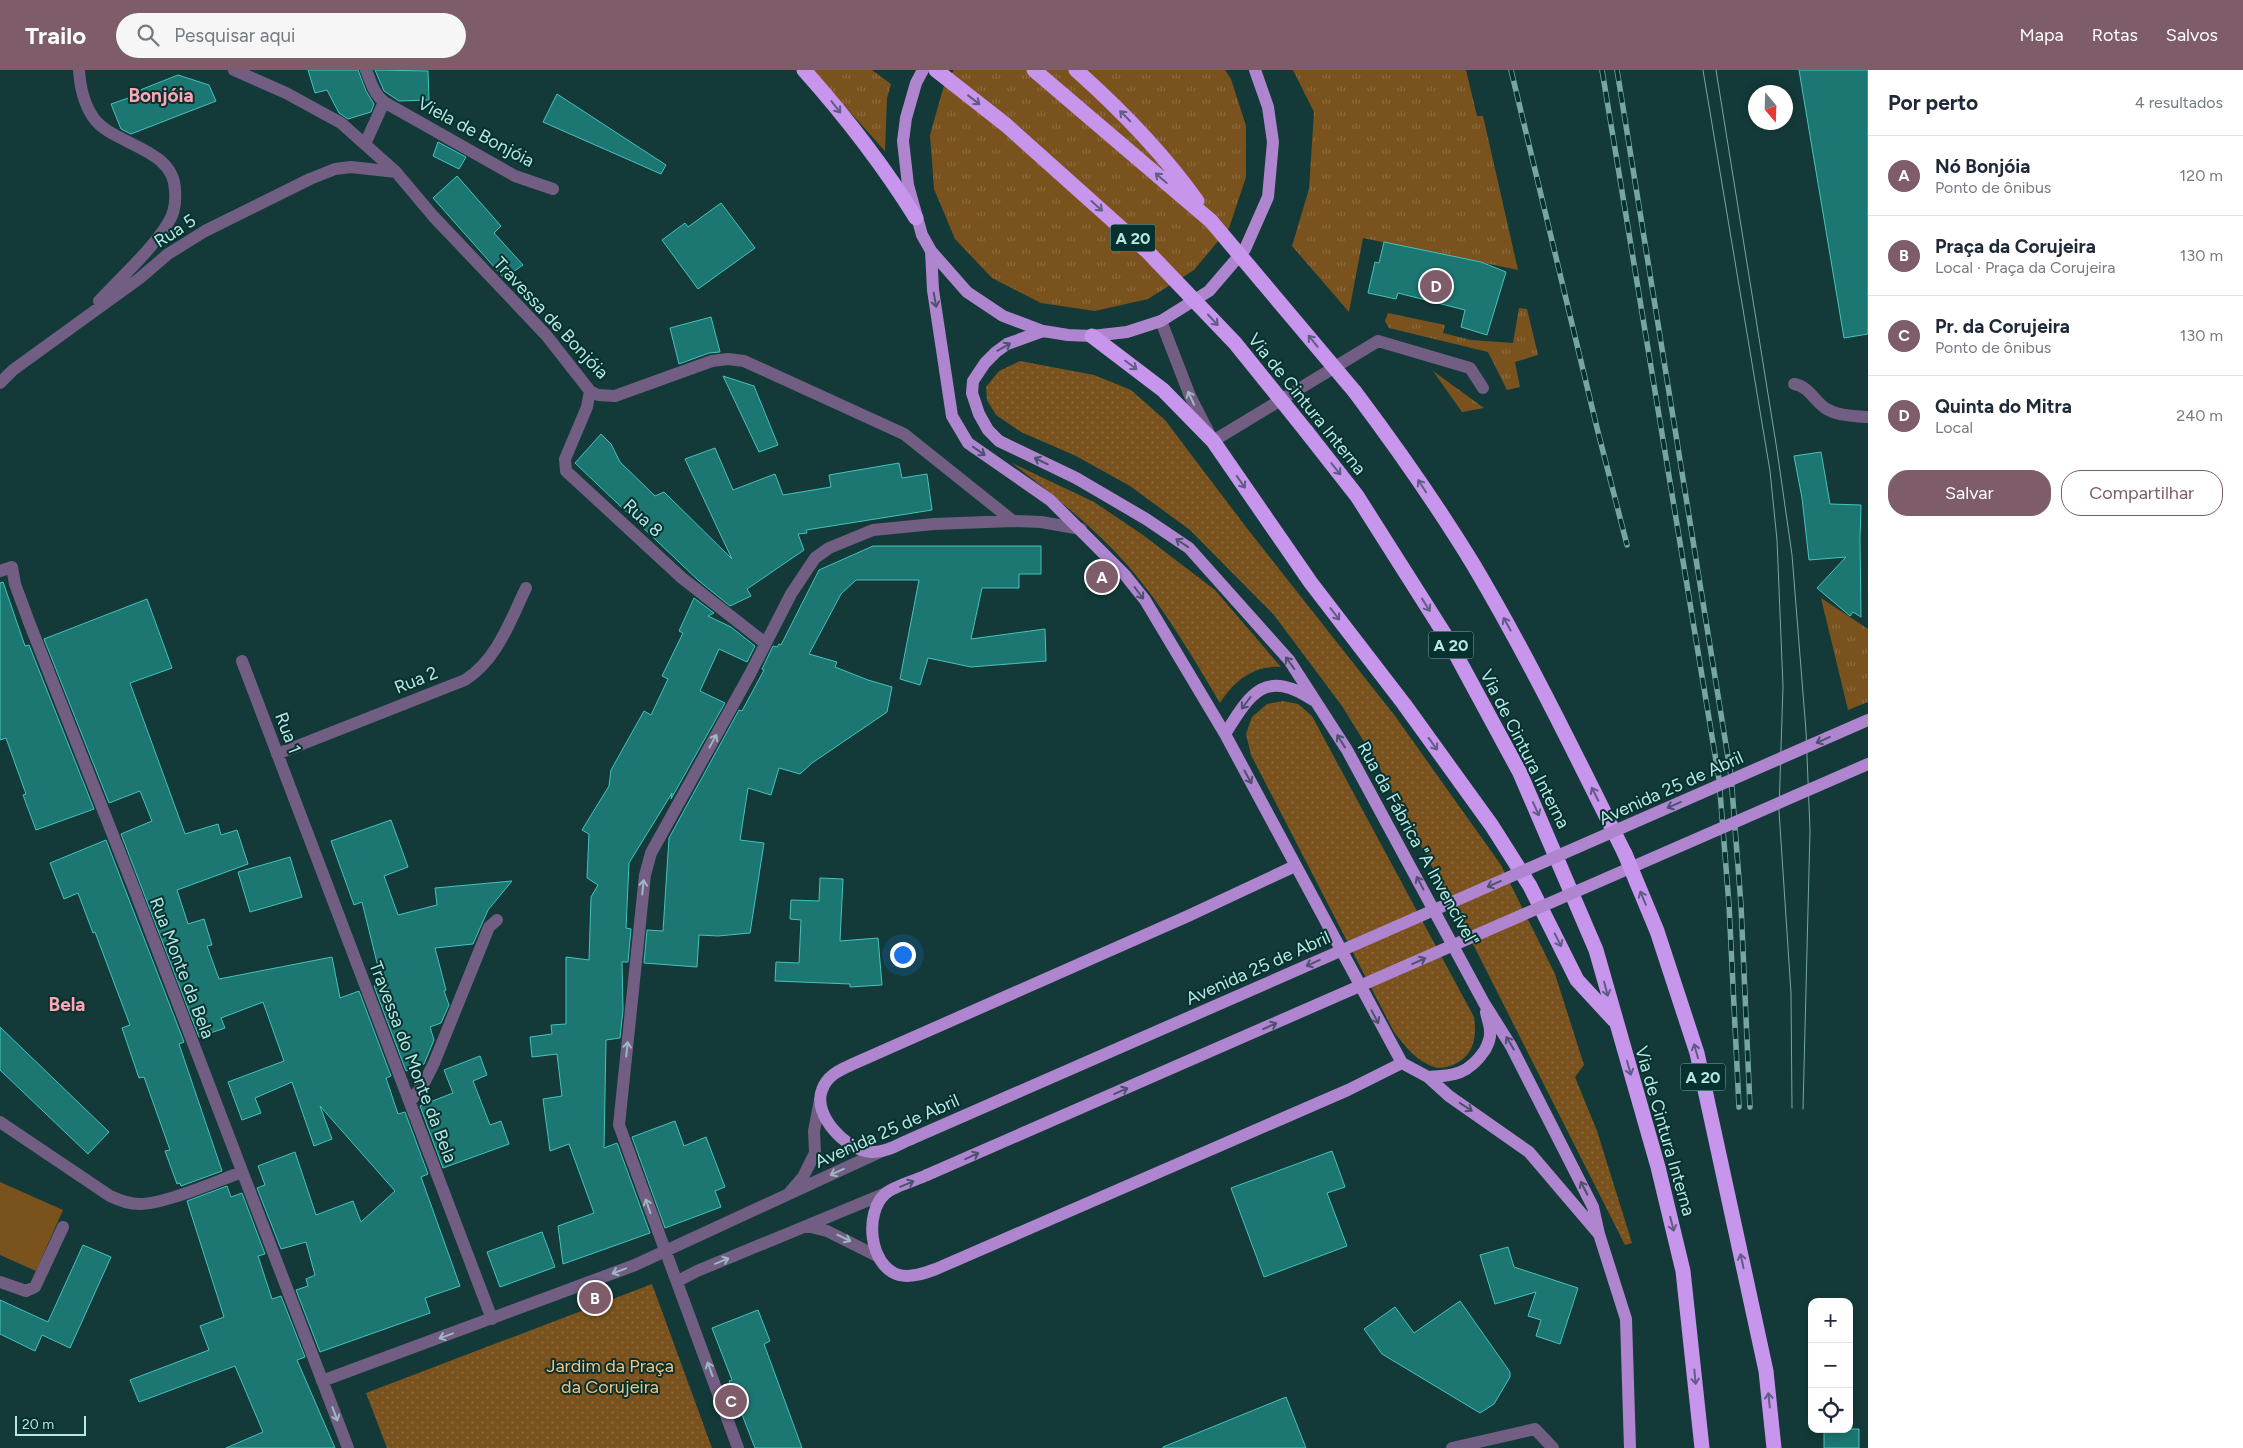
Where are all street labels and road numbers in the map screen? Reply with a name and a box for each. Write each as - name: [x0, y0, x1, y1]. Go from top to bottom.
- street label: Viela de Bonjóia: [414, 92, 538, 172]
- street label: Rua 5: [150, 209, 200, 253]
- road number: A 20: [1110, 224, 1156, 252]
- street label: Travessa de Bonjóia: [489, 253, 613, 383]
- street label: Via de Cintura Interna: [1243, 329, 1371, 479]
- street label: Rua 8: [619, 494, 667, 542]
- road number: A 20: [1428, 632, 1474, 658]
- street label: Rua 2: [391, 661, 441, 699]
- street label: Via de Cintura Interna: [1475, 666, 1575, 832]
- street label: Rua 1: [270, 709, 306, 757]
- street label: Rua da Fábrica "A Invencível": [1352, 738, 1484, 950]
- street label: Avenida 25 de Abril: [1595, 746, 1747, 830]
- street label: Rua Monte da Bela: [145, 894, 219, 1042]
- street label: Avenida 25 de Abril: [1182, 926, 1334, 1010]
- street label: Travessa do Monte da Bela: [364, 958, 462, 1166]
- street label: Via de Cintura Interna: [1630, 1044, 1700, 1218]
- road number: A 20: [1680, 1064, 1726, 1090]
- street label: Avenida 25 de Abril: [811, 1089, 963, 1173]

